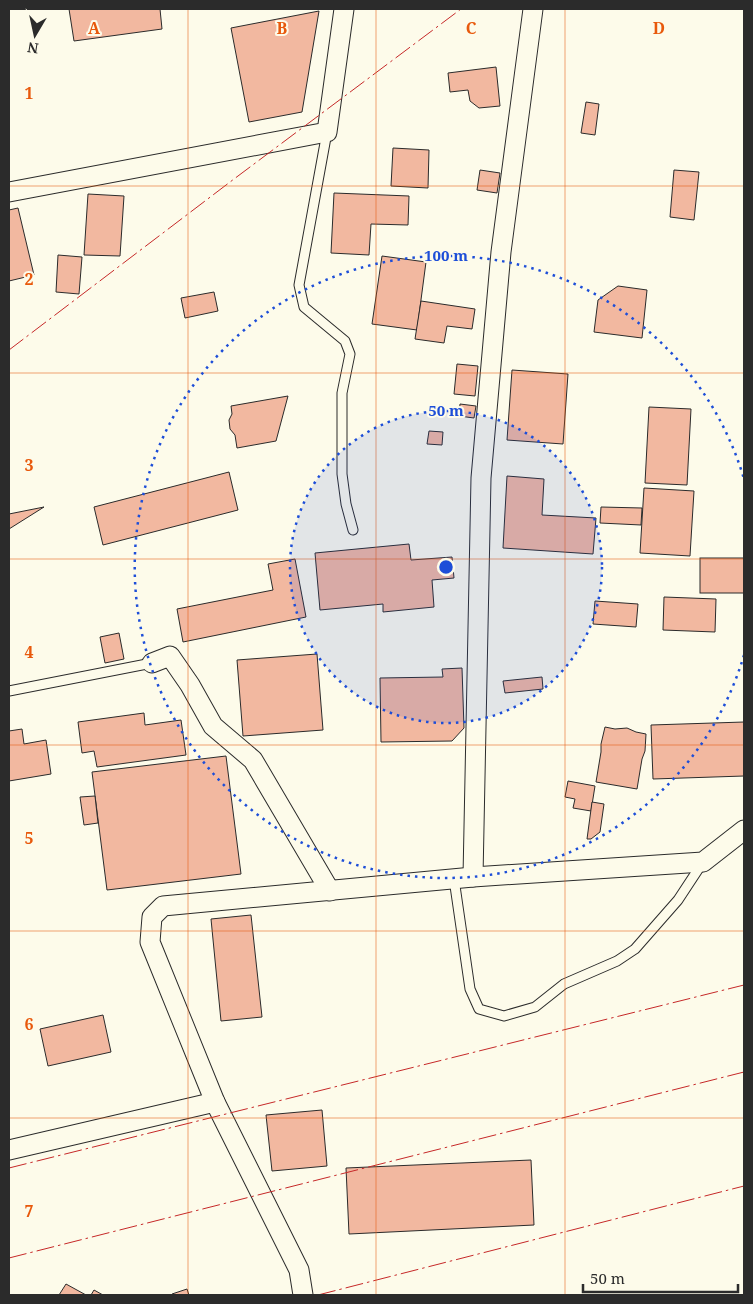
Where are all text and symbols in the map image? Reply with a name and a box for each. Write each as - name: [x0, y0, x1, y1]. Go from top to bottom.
- north arrow: [10, 10, 60, 60]
- text: A: [88, 17, 101, 39]
- text: B: [277, 17, 288, 39]
- text: C: [466, 17, 477, 39]
- text: D: [653, 17, 665, 39]
- text: N: [26, 38, 40, 59]
- text: 1: [24, 82, 34, 104]
- text: 100 m: [424, 245, 468, 265]
- text: 2: [24, 268, 34, 290]
- text: 50 m: [428, 400, 464, 420]
- text: 3: [24, 454, 34, 476]
- centre of rings: [437, 558, 455, 576]
- text: 4: [24, 641, 34, 663]
- text: 5: [24, 827, 34, 849]
- text: 6: [24, 1013, 34, 1035]
- text: 7: [24, 1200, 34, 1222]
- scale bar: [583, 1262, 738, 1294]
- text: 50 m: [590, 1268, 625, 1288]

